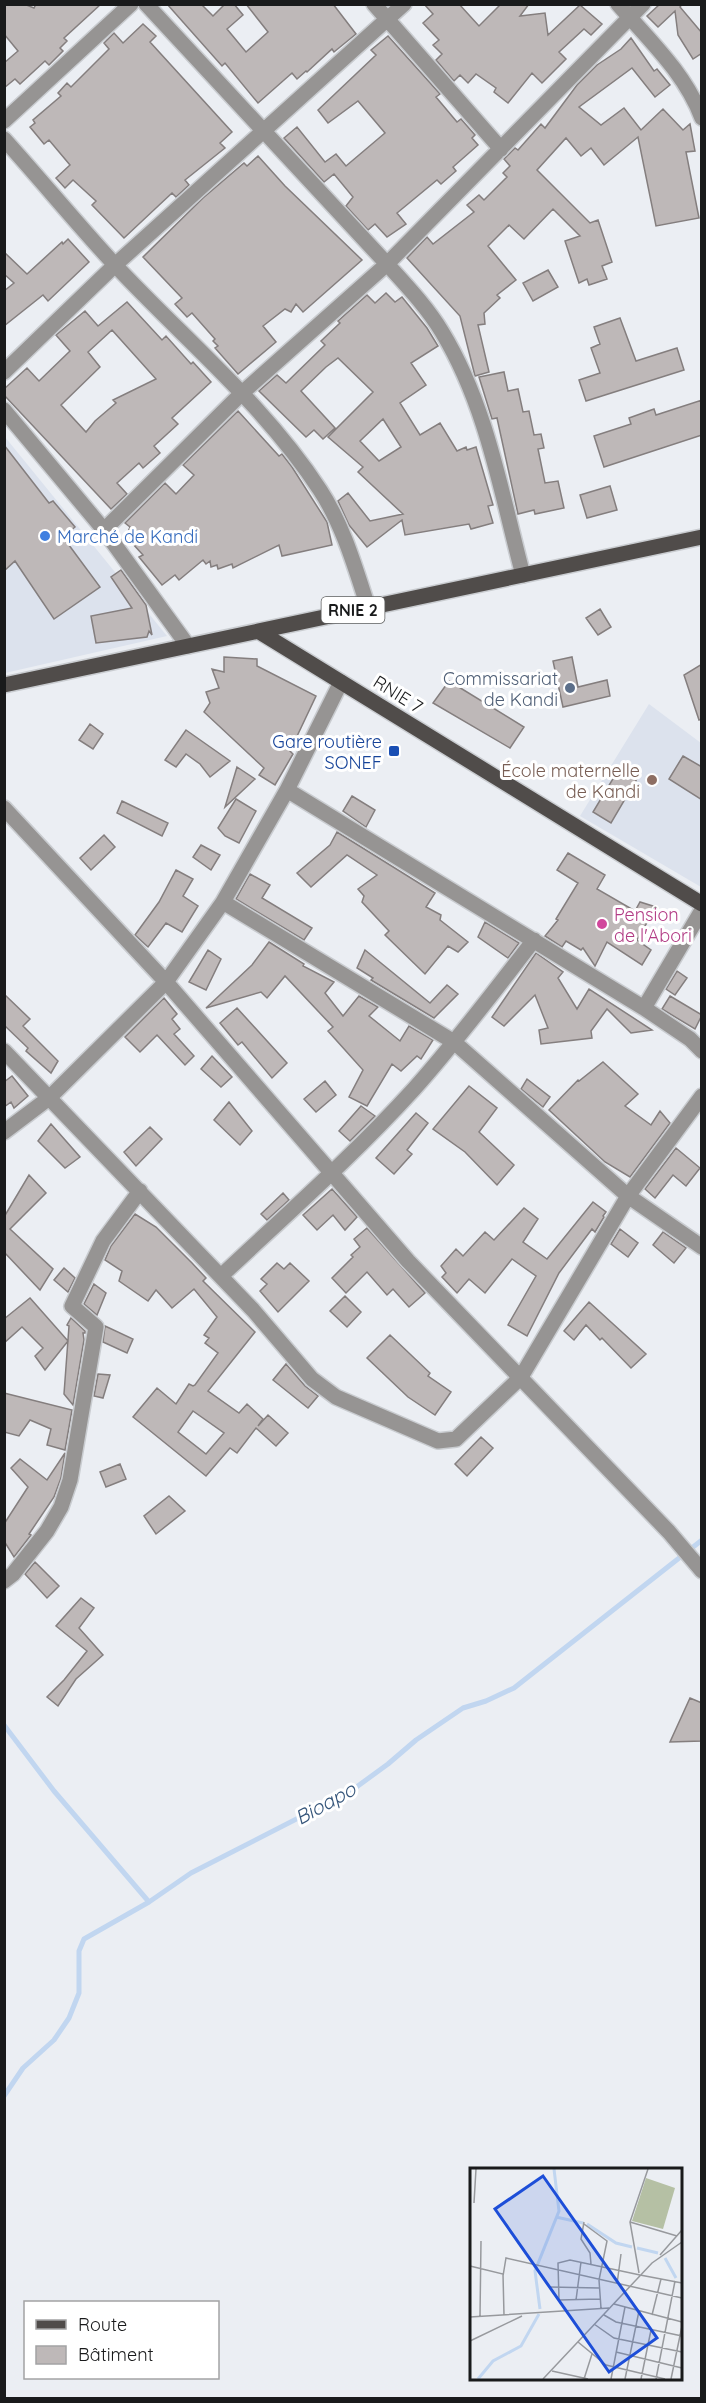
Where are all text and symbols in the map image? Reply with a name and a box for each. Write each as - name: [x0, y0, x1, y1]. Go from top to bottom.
- place label: Marché de Kandi: [57, 525, 198, 548]
- marker: Marché de Kandi: [38, 529, 52, 543]
- road number: RNIE 2: [322, 597, 385, 623]
- place label: Commissariat de Kandi: [443, 667, 558, 711]
- street label: RNIE 7: [369, 670, 427, 718]
- marker: Commissariat de Kandi: [563, 681, 577, 695]
- place label: Gare routière SONEF: [272, 730, 382, 774]
- marker: Gare routière SONEF: [387, 744, 401, 758]
- place label: École maternelle de Kandi: [501, 759, 640, 803]
- marker: École maternelle de Kandi: [645, 773, 659, 787]
- place label: Pension de l'Abori: [614, 903, 692, 947]
- marker: Pension de l'Abori: [595, 917, 609, 931]
- water label: Bioapo: [290, 1776, 361, 1830]
- inset map: [470, 2168, 682, 2379]
- legend: [24, 2301, 219, 2379]
- text: Route: [78, 2313, 127, 2336]
- text: Bâtiment: [78, 2343, 154, 2366]

